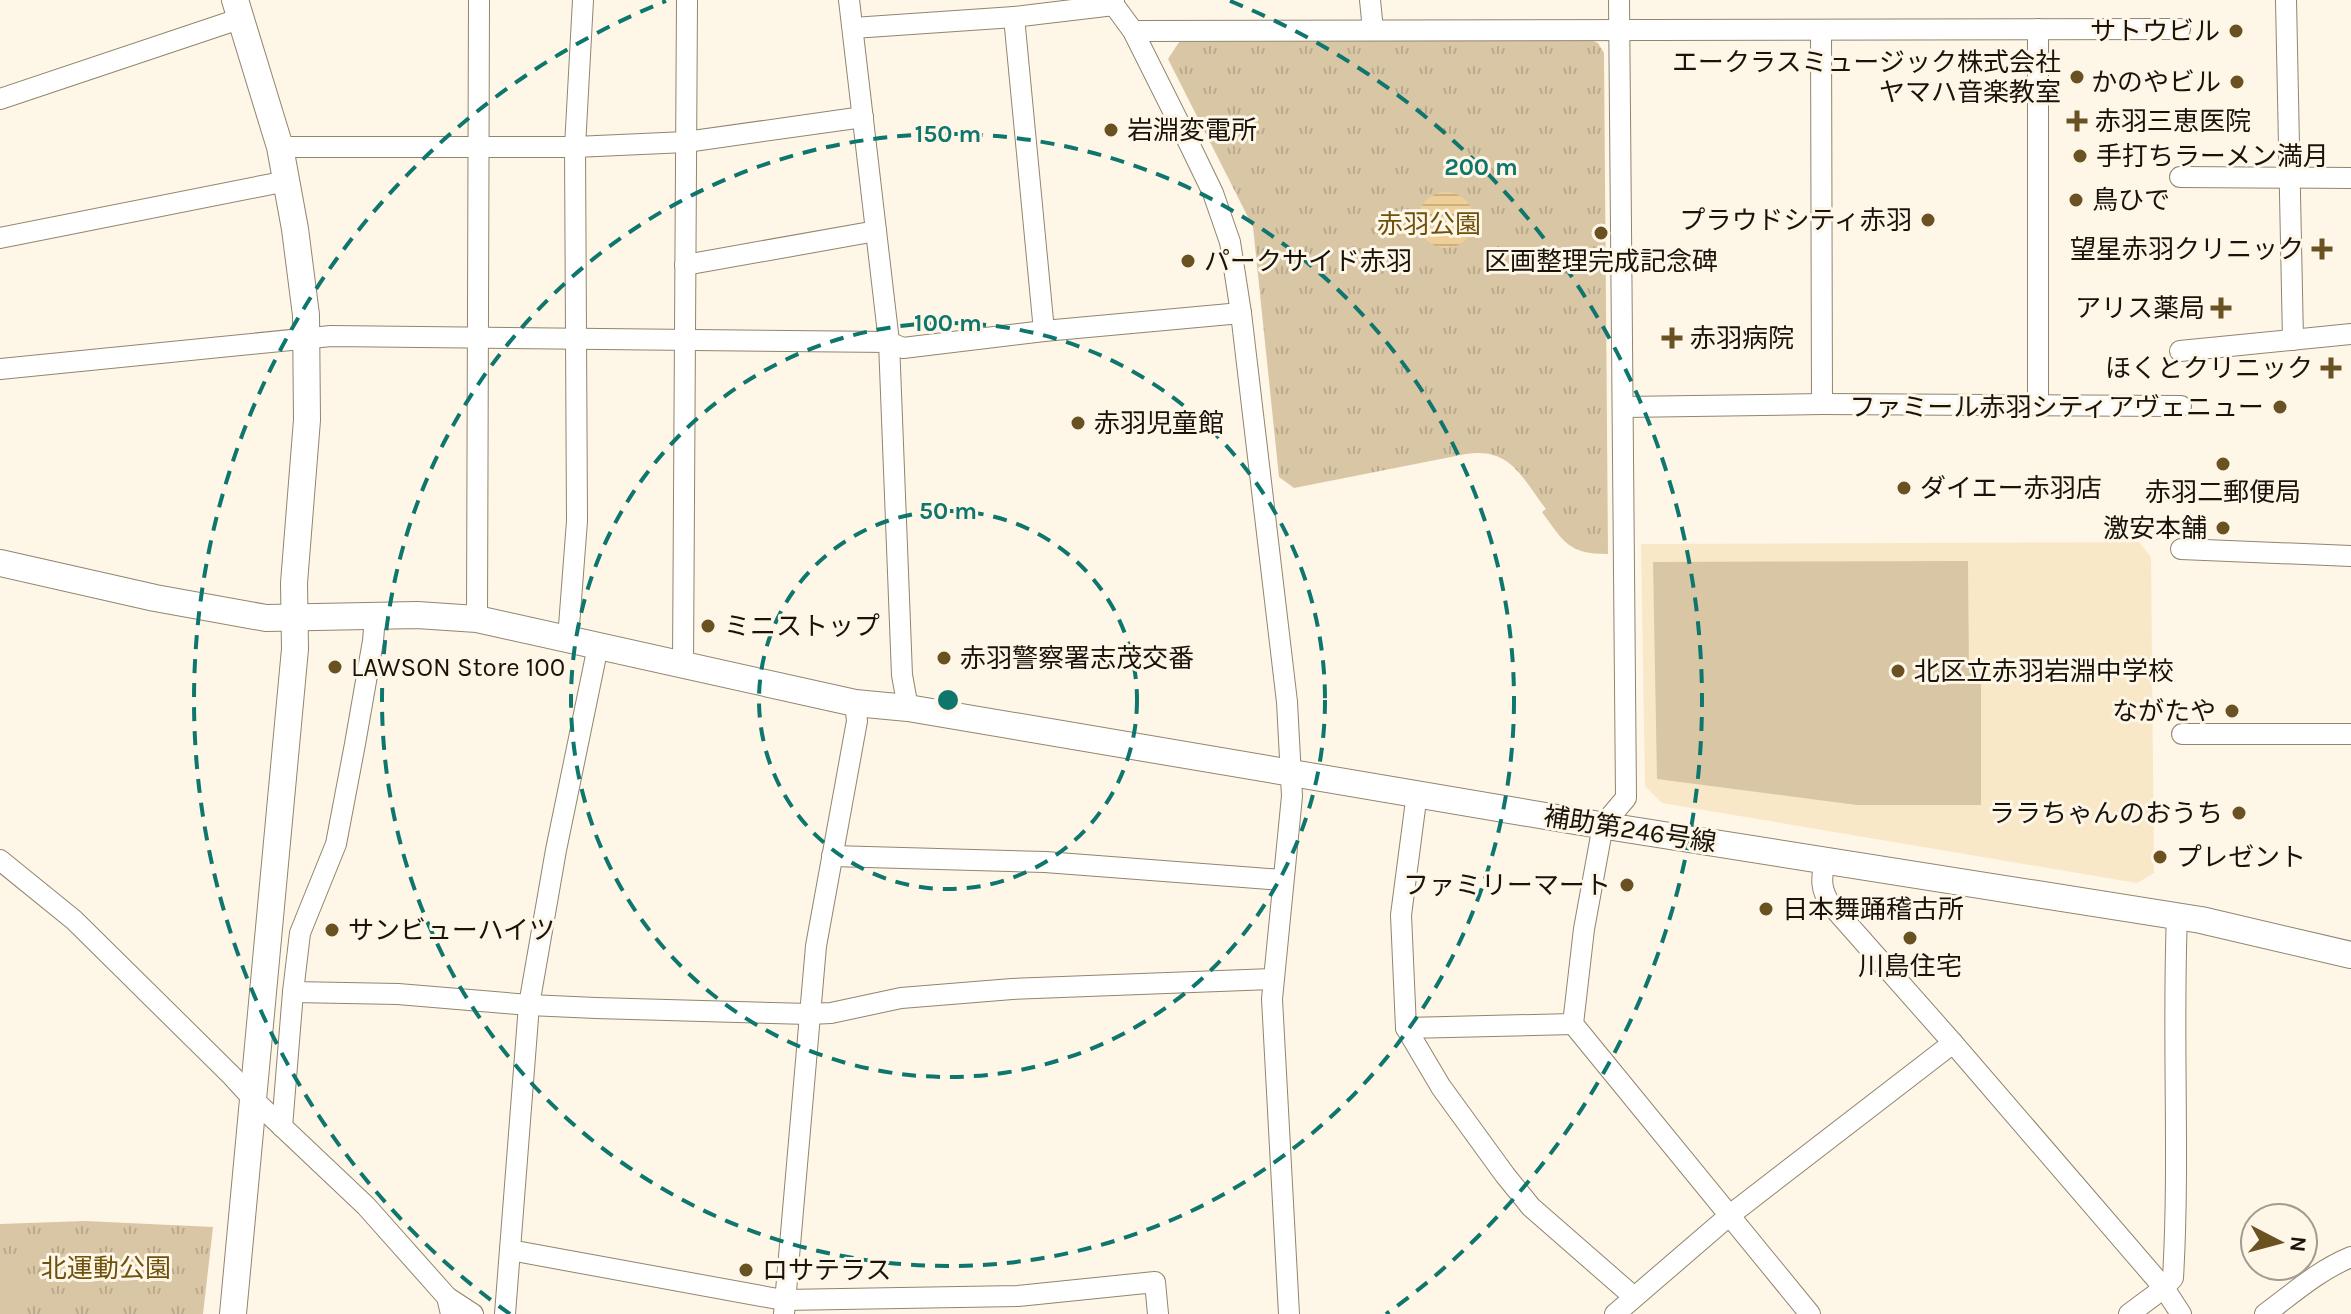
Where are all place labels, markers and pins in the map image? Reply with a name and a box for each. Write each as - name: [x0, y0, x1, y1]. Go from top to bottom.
- place label: サトウビル: [2090, 16, 2220, 47]
- marker: サトウビル: [2227, 22, 2245, 40]
- place label: エークラスミュージック株式会社 ヤマハ音楽教室: [1672, 47, 2061, 108]
- place label: かのやビル: [2091, 67, 2221, 98]
- marker: エークラスミュージック株式会社 ヤマハ音楽教室: [2068, 68, 2086, 86]
- marker: かのやビル: [2228, 73, 2246, 91]
- place label: 赤羽三恵医院: [2095, 106, 2251, 137]
- marker: 赤羽三恵医院: [2066, 110, 2088, 132]
- place label: 岩淵変電所: [1127, 115, 1257, 146]
- marker: 岩淵変電所: [1102, 121, 1120, 139]
- place label: 手打ちラーメン満月: [2096, 141, 2329, 172]
- marker: 手打ちラーメン満月: [2071, 147, 2089, 165]
- place label: 鳥ひで: [2092, 185, 2170, 216]
- marker: 鳥ひで: [2067, 191, 2085, 209]
- place label: プラウドシティ赤羽: [1680, 205, 1912, 236]
- marker: プラウドシティ赤羽: [1919, 211, 1937, 229]
- marker: 区画整理完成記念碑: [1592, 224, 1610, 242]
- place label: 望星赤羽クリニック: [2070, 234, 2304, 265]
- marker: 望星赤羽クリニック: [2311, 238, 2333, 260]
- place label: パークサイド赤羽: [1204, 246, 1412, 277]
- place label: 区画整理完成記念碑: [1484, 246, 1718, 277]
- marker: パークサイド赤羽: [1179, 252, 1197, 270]
- place label: アリス薬局: [2075, 293, 2205, 324]
- marker: アリス薬局: [2212, 299, 2230, 317]
- place label: 赤羽病院: [1690, 323, 1794, 354]
- marker: 赤羽病院: [1661, 327, 1683, 349]
- place label: ほくとクリニック: [2105, 353, 2313, 384]
- marker: ほくとクリニック: [2320, 357, 2342, 379]
- place label: ファミール赤羽シティアヴェニュー: [1850, 392, 2264, 423]
- marker: ファミール赤羽シティアヴェニュー: [2271, 398, 2289, 416]
- place label: 赤羽児童館: [1094, 408, 1224, 439]
- marker: 赤羽児童館: [1069, 414, 1087, 432]
- marker: 赤羽二郵便局: [2214, 455, 2232, 473]
- place label: ダイエー赤羽店: [1920, 473, 2102, 504]
- place label: 赤羽二郵便局: [2145, 477, 2301, 508]
- marker: ダイエー赤羽店: [1895, 479, 1913, 497]
- place label: 激安本舗: [2103, 513, 2207, 544]
- marker: 激安本舗: [2214, 519, 2232, 537]
- place label: ミニストップ: [724, 611, 880, 642]
- marker: ミニストップ: [699, 617, 717, 635]
- place label: 赤羽警察署志茂交番: [960, 643, 1194, 674]
- marker: 赤羽警察署志茂交番: [935, 649, 953, 667]
- place label: LAWSON Store 100: [351, 652, 565, 683]
- place label: 北区立赤羽岩淵中学校: [1914, 656, 2174, 687]
- marker: LAWSON Store 100: [326, 658, 344, 676]
- marker: 北区立赤羽岩淵中学校: [1889, 662, 1907, 680]
- centre of rings: [934, 686, 962, 714]
- place label: ながたや: [2112, 696, 2216, 727]
- marker: ながたや: [2223, 702, 2241, 720]
- place label: ララちゃんのおうち: [1989, 798, 2223, 829]
- marker: ララちゃんのおうち: [2230, 804, 2248, 822]
- place label: プレゼント: [2176, 842, 2306, 873]
- marker: プレゼント: [2151, 848, 2169, 866]
- place label: ファミリーマート: [1403, 870, 1611, 901]
- marker: ファミリーマート: [1618, 876, 1636, 894]
- place label: 日本舞踊稽古所: [1782, 894, 1964, 925]
- marker: 日本舞踊稽古所: [1757, 900, 1775, 918]
- place label: サンビューハイツ: [348, 915, 555, 946]
- marker: サンビューハイツ: [323, 921, 341, 939]
- marker: 川島住宅: [1901, 929, 1919, 947]
- place label: 川島住宅: [1858, 951, 1962, 982]
- place label: ロサテラス: [762, 1255, 891, 1286]
- marker: ロサテラス: [737, 1261, 755, 1279]

